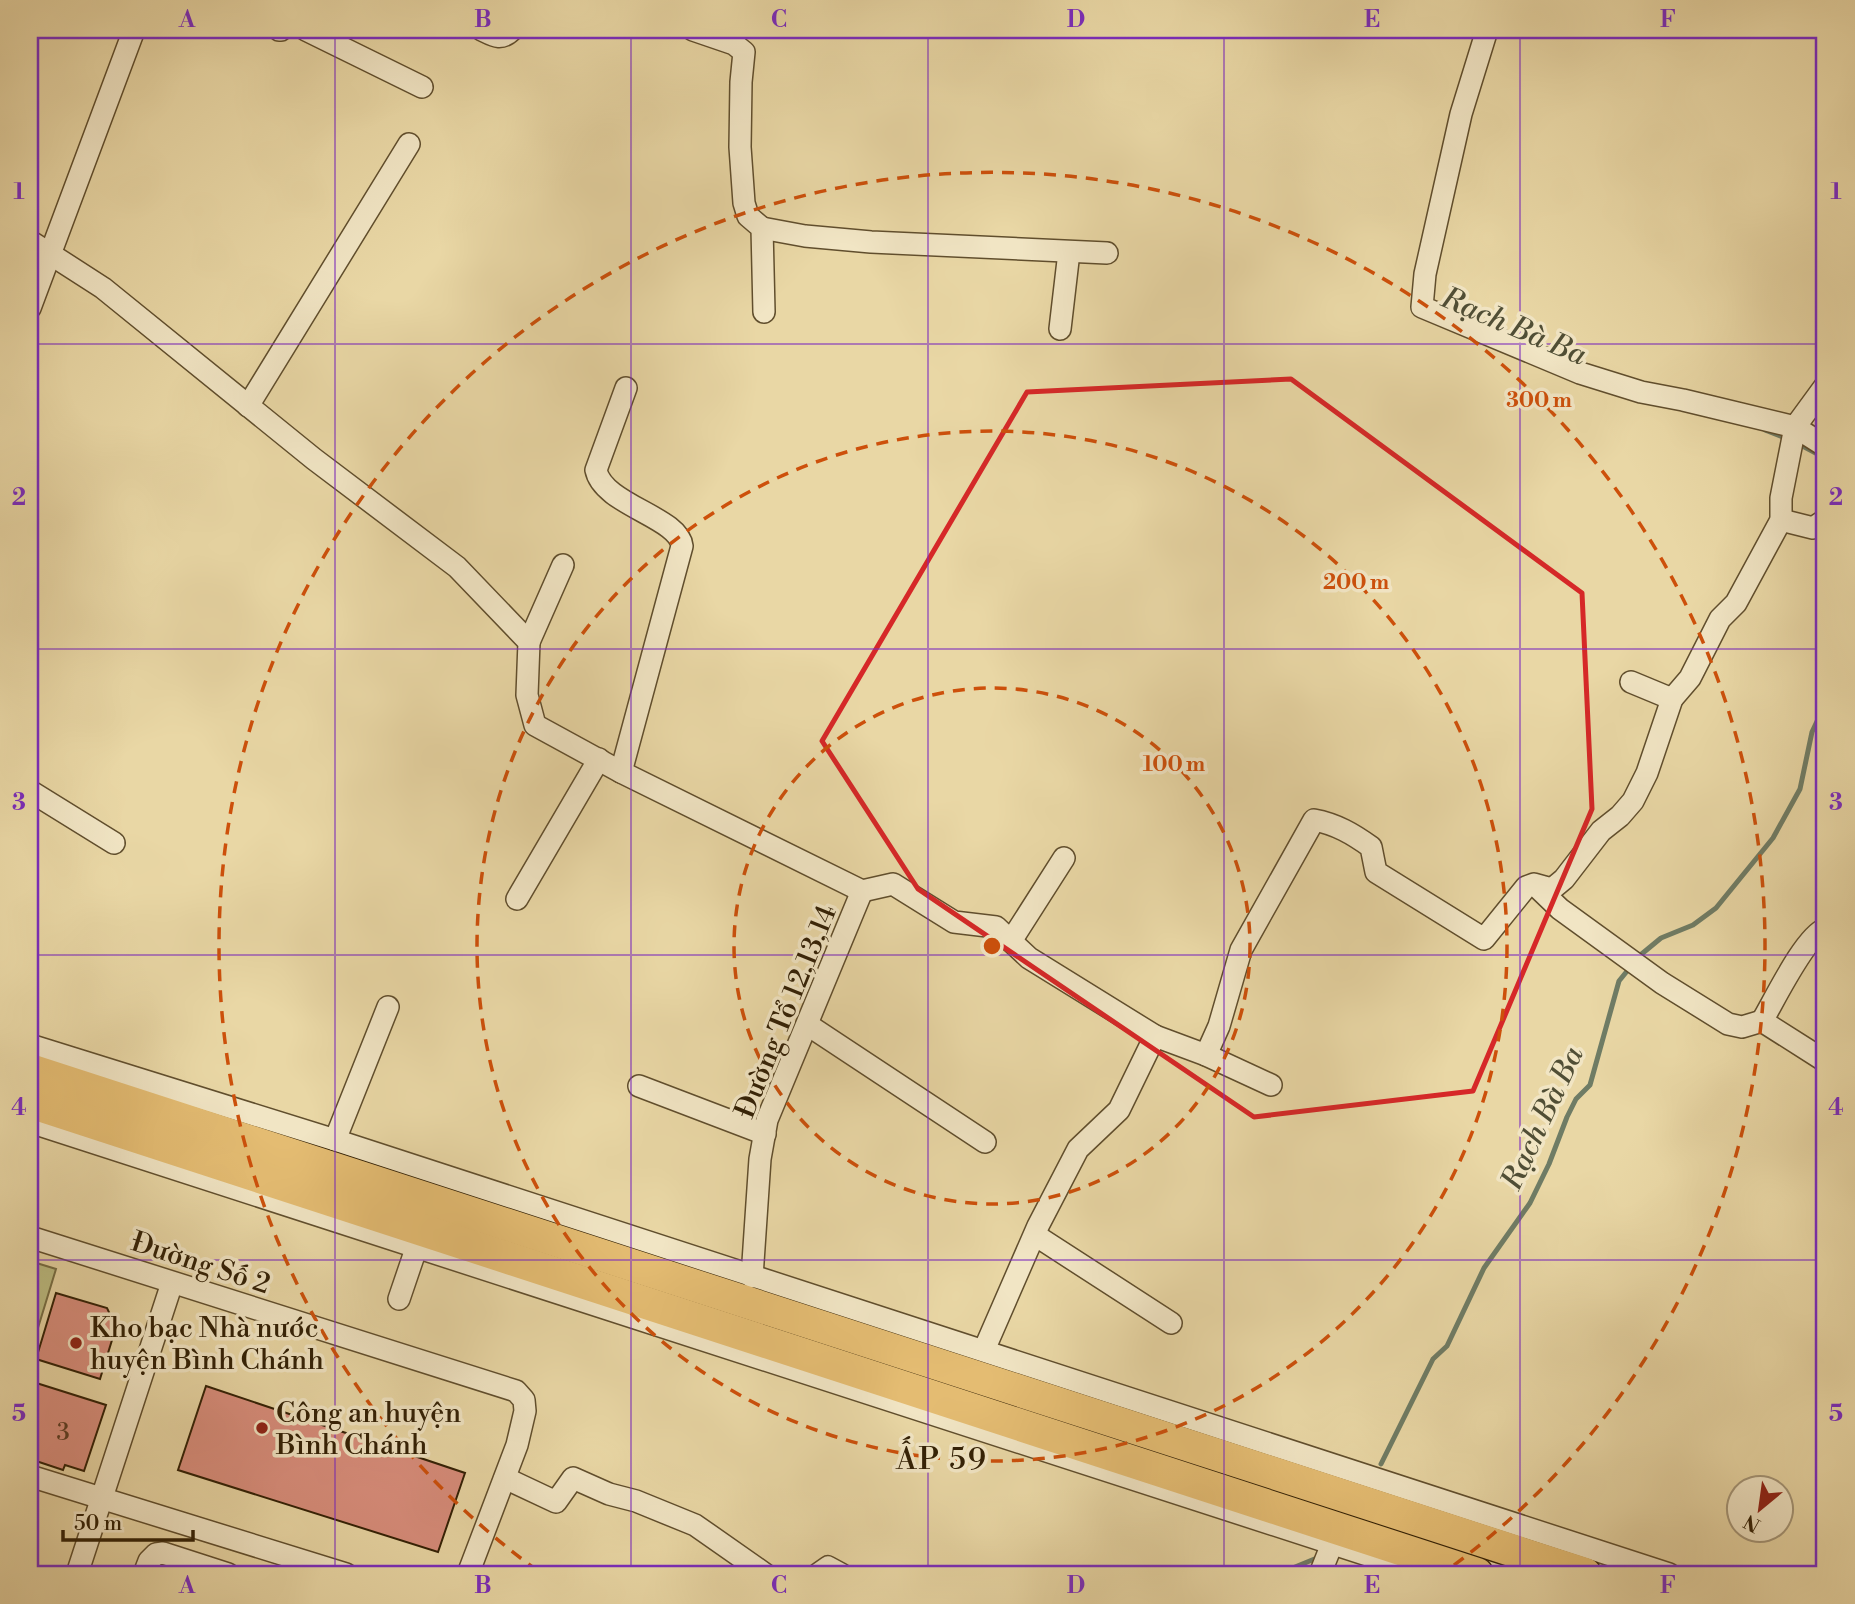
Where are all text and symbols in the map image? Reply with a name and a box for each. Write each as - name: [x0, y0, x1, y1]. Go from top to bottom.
- text: A: [178, 6, 196, 34]
- text: B: [474, 6, 492, 34]
- text: C: [771, 6, 787, 34]
- text: D: [1067, 6, 1085, 34]
- text: E: [1364, 6, 1380, 34]
- text: F: [1660, 6, 1676, 34]
- text: 1: [13, 178, 25, 206]
- text: 1: [1830, 178, 1842, 206]
- water label: Rạch Bà Ba: [1434, 279, 1592, 375]
- text: 300 m: [1506, 388, 1572, 414]
- text: 2: [12, 484, 26, 512]
- text: 2: [1829, 484, 1843, 512]
- text: 200 m: [1323, 570, 1389, 596]
- text: 100 m: [1143, 752, 1205, 778]
- text: 3: [12, 789, 26, 817]
- text: 3: [1829, 789, 1843, 817]
- street label: Đường Tổ 12,13,14: [728, 900, 845, 1123]
- centre of rings: [980, 934, 1004, 958]
- water label: Rạch Bà Ba: [1493, 1040, 1593, 1197]
- text: 4: [11, 1094, 27, 1122]
- text: 4: [1828, 1094, 1844, 1122]
- street label: Đường Số 2: [127, 1225, 274, 1302]
- place label: Kho bạc Nhà nước huyện Bình Chánh: [90, 1311, 324, 1378]
- marker: Kho bạc Nhà nước huyện Bình Chánh: [68, 1335, 84, 1351]
- place label: Công an huyện Bình Chánh: [275, 1396, 462, 1463]
- text: 5: [12, 1400, 26, 1428]
- text: 5: [1829, 1400, 1843, 1428]
- house number: 3: [56, 1418, 70, 1448]
- marker: Công an huyện Bình Chánh: [254, 1420, 270, 1436]
- district label: ẤP 59: [895, 1436, 988, 1479]
- north arrow: [1726, 1474, 1796, 1544]
- scale bar: [63, 1499, 192, 1543]
- text: N: [1740, 1509, 1765, 1537]
- text: 50 m: [74, 1511, 122, 1537]
- text: A: [178, 1572, 196, 1600]
- text: B: [474, 1572, 492, 1600]
- text: C: [771, 1572, 787, 1600]
- text: D: [1067, 1572, 1085, 1600]
- text: E: [1364, 1572, 1380, 1600]
- text: F: [1660, 1572, 1676, 1600]

